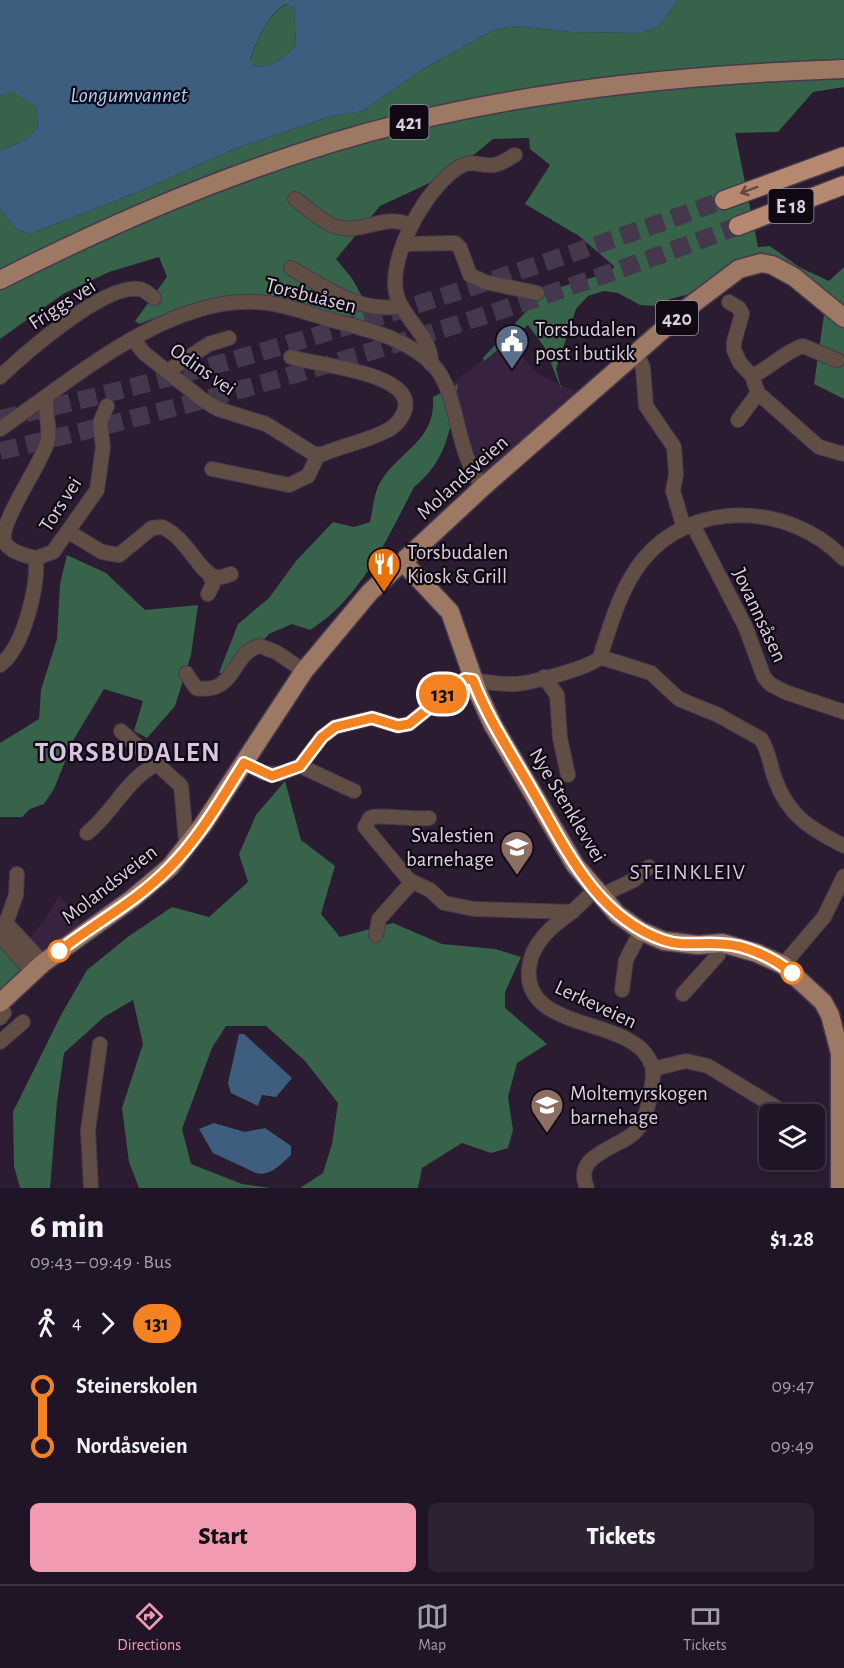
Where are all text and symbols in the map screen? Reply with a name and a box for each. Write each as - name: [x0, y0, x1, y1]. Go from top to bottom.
- water label: Longumvannet: [70, 84, 189, 106]
- road number: 421: [390, 105, 428, 139]
- one-way arrow: [740, 186, 759, 197]
- road number: E 18: [768, 189, 814, 223]
- street label: Torsbuåsen: [263, 274, 359, 317]
- street label: Friggs vei: [25, 275, 100, 334]
- road number: 420: [656, 301, 698, 335]
- place label: Torsbudalen post i butikk: [535, 319, 636, 364]
- public building icon: Torsbudalen post i butikk: [494, 323, 530, 370]
- street label: Odins vei: [166, 339, 239, 399]
- street label: Molandsveien: [413, 431, 512, 523]
- street label: Tors vei: [35, 473, 86, 535]
- place label: Torsbudalen Kiosk & Grill: [407, 542, 508, 587]
- restaurant icon: Torsbudalen Kiosk & Grill: [366, 546, 402, 593]
- street label: Jovannsåsen: [729, 565, 790, 666]
- line badge: 131: [408, 674, 478, 714]
- text: 131: [431, 684, 455, 705]
- district label: TORSBUDALEN: [35, 739, 221, 766]
- street label: Nye Stenklevvei: [525, 745, 610, 866]
- place label: Svalestien barnehage: [406, 825, 494, 870]
- school or university icon: Svalestien barnehage: [499, 829, 535, 876]
- street label: Molandsveien: [58, 841, 161, 928]
- district label: STEINKLEIV: [629, 861, 747, 883]
- unlabelled marker: [48, 940, 70, 962]
- unlabelled marker: [781, 962, 803, 984]
- street label: Lerkeveien: [552, 976, 640, 1033]
- place label: Moltemyrskogen barnehage: [570, 1083, 708, 1128]
- school or university icon: Moltemyrskogen barnehage: [529, 1087, 565, 1134]
- map controls: [759, 1104, 825, 1170]
- button: layers: [759, 1104, 825, 1170]
- text: 6 min: [30, 1211, 104, 1244]
- text: $1.28: [770, 1228, 814, 1250]
- text: 09:43 – 09:49 · Bus: [30, 1252, 172, 1272]
- icon: walk: [30, 1307, 63, 1340]
- icon: forward: [91, 1307, 124, 1340]
- text: 4: [72, 1313, 82, 1333]
- text: 131: [145, 1313, 169, 1334]
- text: Steinerskolen: [76, 1375, 198, 1397]
- text: 09:47: [772, 1376, 814, 1396]
- text: Nordåsveien: [76, 1435, 188, 1457]
- text: 09:49: [770, 1436, 814, 1456]
- button: Start: [30, 1503, 416, 1572]
- button: Tickets: [428, 1503, 814, 1572]
- tab: Directions: [117, 1600, 181, 1655]
- tab: Map: [416, 1600, 449, 1655]
- tab: Tickets: [683, 1600, 727, 1655]

